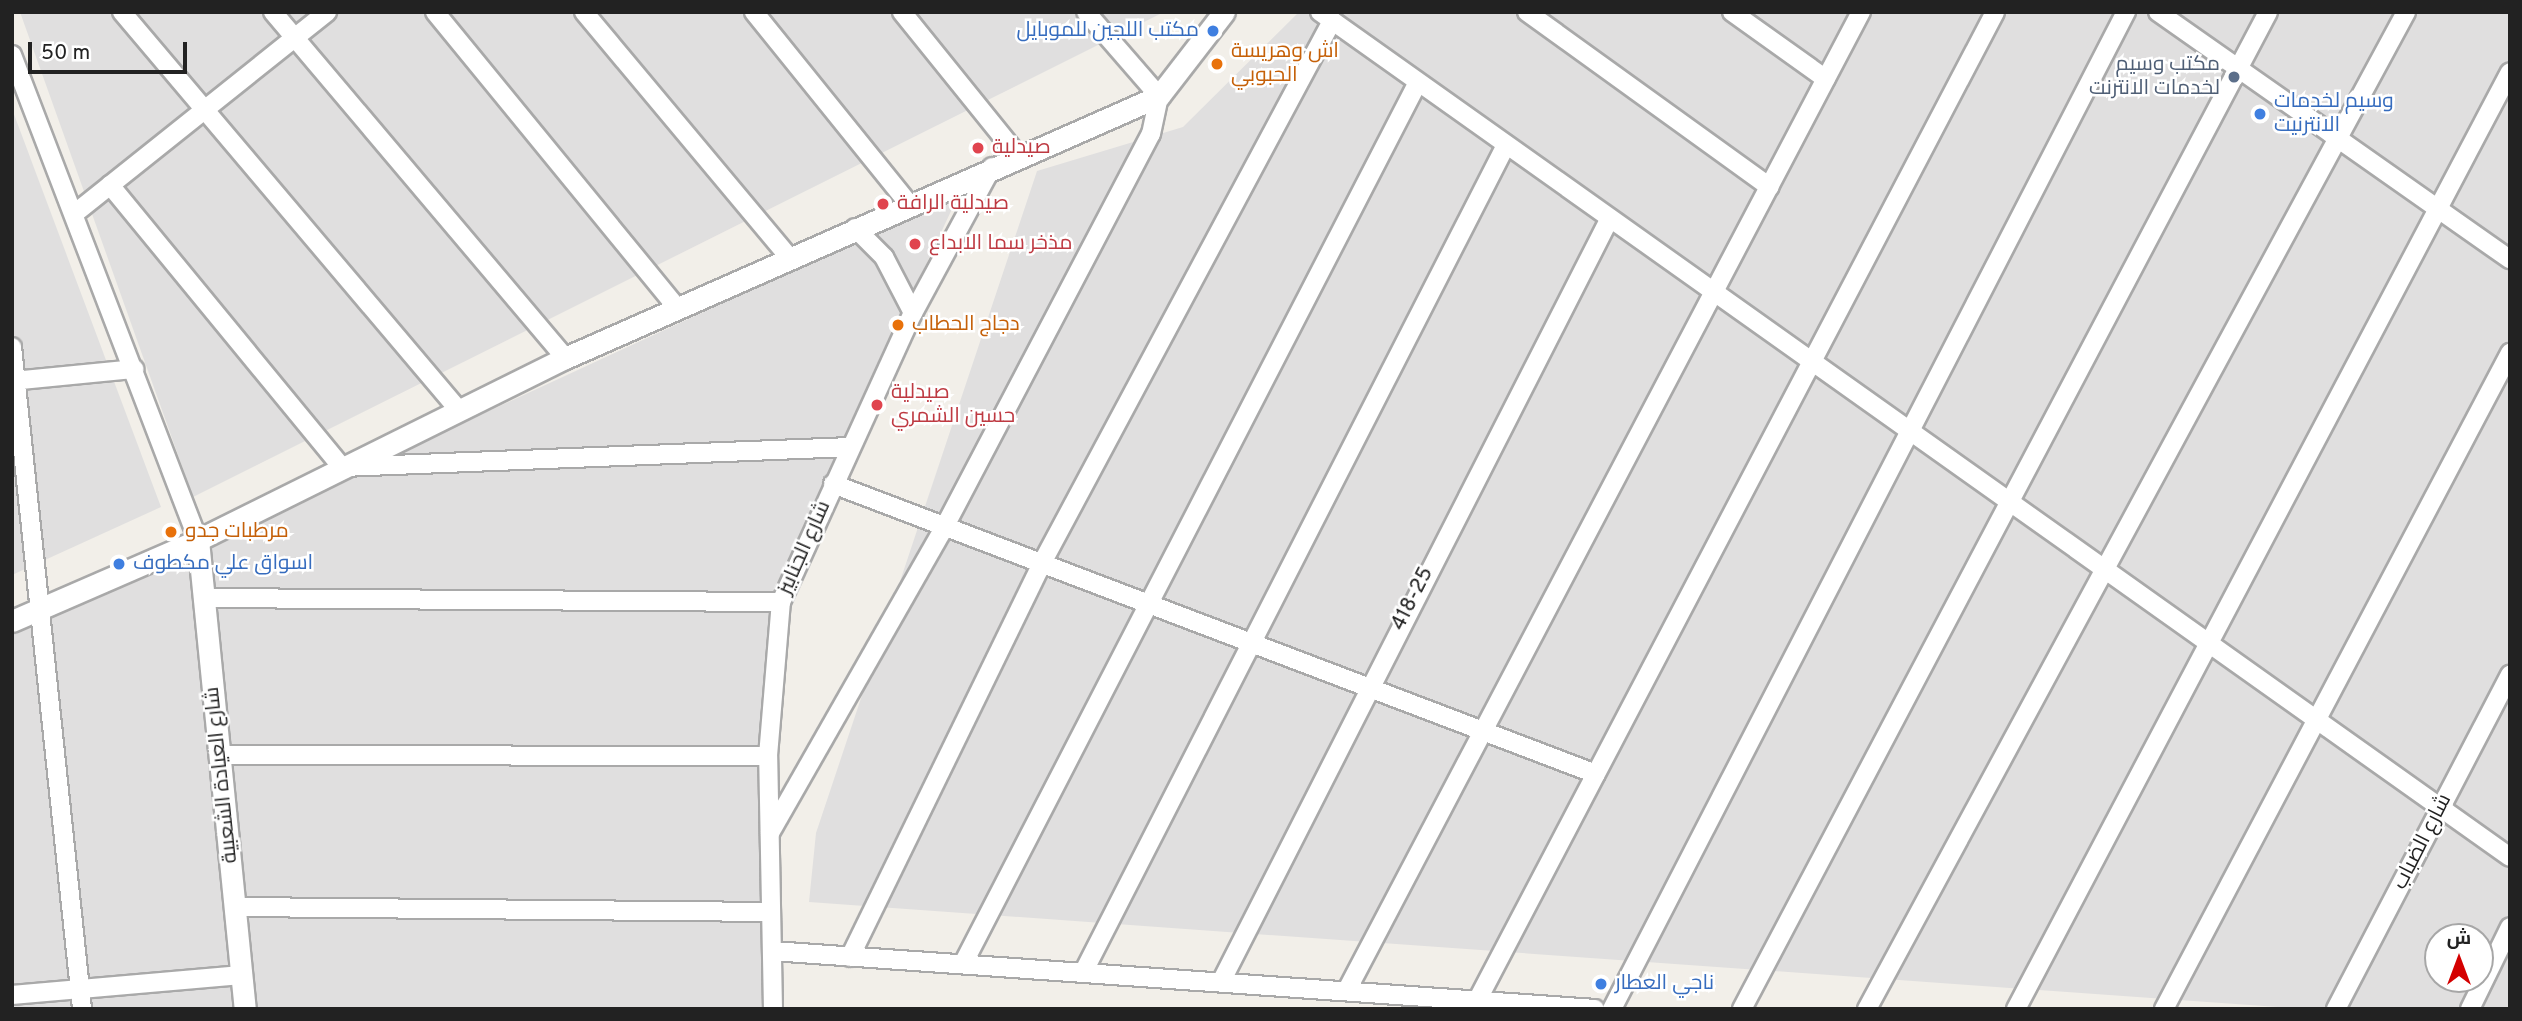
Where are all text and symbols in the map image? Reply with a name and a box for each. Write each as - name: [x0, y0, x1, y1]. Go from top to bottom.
- place label: مكتب اللجين للموبايل: [1016, 18, 1199, 44]
- marker: مكتب اللجين للموبايل: [1205, 23, 1221, 39]
- scale bar: [32, 28, 191, 72]
- place label: اش وهريسة الحبوبي: [1231, 39, 1339, 89]
- text: 50 m: [41, 40, 90, 67]
- place label: مكتب وسيم لخدمات الانترنت: [2089, 52, 2220, 102]
- marker: اش وهريسة الحبوبي: [1209, 56, 1225, 72]
- marker: مكتب وسيم لخدمات الانترنت: [2226, 69, 2242, 85]
- place label: وسيم لخدمات الانترنيت: [2274, 89, 2394, 139]
- marker: وسيم لخدمات الانترنيت: [2252, 106, 2268, 122]
- place label: صيدلية: [992, 135, 1051, 161]
- marker: صيدلية: [970, 140, 986, 156]
- place label: صيدلية الرافة: [897, 191, 1009, 217]
- marker: صيدلية الرافة: [875, 196, 891, 212]
- place label: مذخر سما الابداع: [929, 231, 1073, 257]
- marker: مذخر سما الابداع: [907, 236, 923, 252]
- place label: دجاج الحطاب: [912, 312, 1020, 338]
- marker: دجاج الحطاب: [890, 317, 906, 333]
- place label: صيدلية حسين الشمري: [891, 380, 1015, 430]
- marker: صيدلية حسين الشمري: [869, 397, 885, 413]
- street label: شارع الجنابيز: [773, 497, 837, 599]
- place label: مرطبات جدو: [185, 519, 289, 545]
- marker: مرطبات جدو: [163, 524, 179, 540]
- place label: اسواق علي مكطوف: [133, 551, 313, 577]
- marker: اسواق علي مكطوف: [111, 556, 127, 572]
- street label: 418-25: [1386, 563, 1440, 635]
- street label: شارع العيادة الشعبية: [200, 685, 244, 865]
- street label: شارع الضباب: [2388, 790, 2458, 894]
- north arrow: [2424, 923, 2494, 993]
- text: ش: [2447, 927, 2471, 951]
- place label: ناجي العطار: [1615, 971, 1714, 997]
- marker: ناجي العطار: [1593, 976, 1609, 992]

